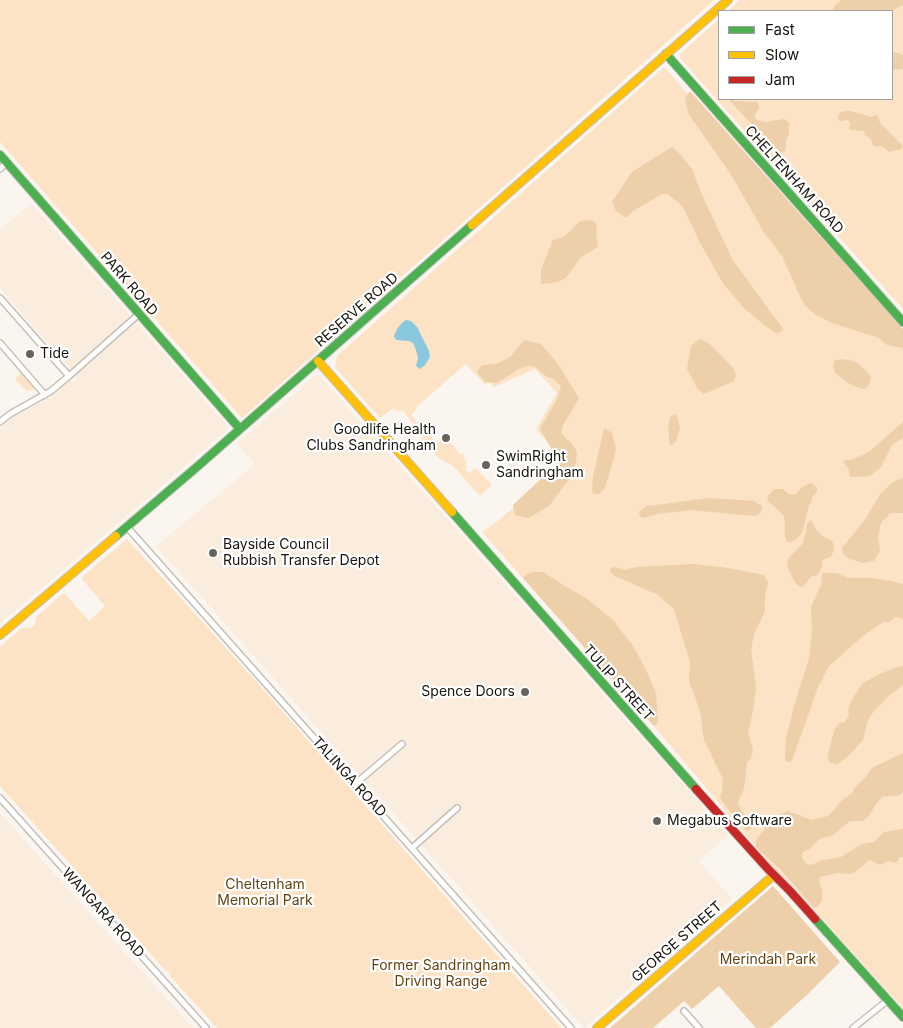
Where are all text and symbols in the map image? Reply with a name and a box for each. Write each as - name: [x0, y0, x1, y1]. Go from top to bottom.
- legend: [718, 10, 893, 100]
- text: Fast: [765, 20, 795, 39]
- text: Slow: [765, 45, 799, 64]
- text: Jam: [765, 70, 795, 89]
- street label: CHELTENHAM ROAD: [741, 123, 847, 237]
- street label: PARK ROAD: [97, 249, 161, 319]
- street label: RESERVE ROAD: [312, 269, 402, 351]
- place label: Tide: [40, 346, 69, 362]
- marker: Tide: [24, 348, 36, 360]
- place label: Goodlife Health Clubs Sandringham: [306, 422, 436, 454]
- marker: Goodlife Health Clubs Sandringham: [440, 432, 452, 444]
- place label: SwimRight Sandringham: [496, 449, 584, 482]
- marker: SwimRight Sandringham: [480, 459, 492, 471]
- place label: Bayside Council Rubbish Transfer Depot: [223, 537, 379, 570]
- marker: Bayside Council Rubbish Transfer Depot: [207, 547, 219, 559]
- street label: TULIP STREET: [579, 641, 657, 725]
- place label: Spence Doors: [421, 684, 515, 700]
- marker: Spence Doors: [519, 686, 531, 698]
- street label: TALINGA ROAD: [308, 733, 390, 821]
- place label: Megabus Software: [667, 813, 792, 829]
- marker: Megabus Software: [651, 815, 663, 827]
- street label: WANGARA ROAD: [58, 865, 148, 961]
- park label: Cheltenham Memorial Park: [217, 877, 313, 910]
- street label: GEORGE STREET: [628, 898, 726, 986]
- park label: Merindah Park: [720, 952, 816, 968]
- park label: Former Sandringham Driving Range: [371, 958, 511, 990]

